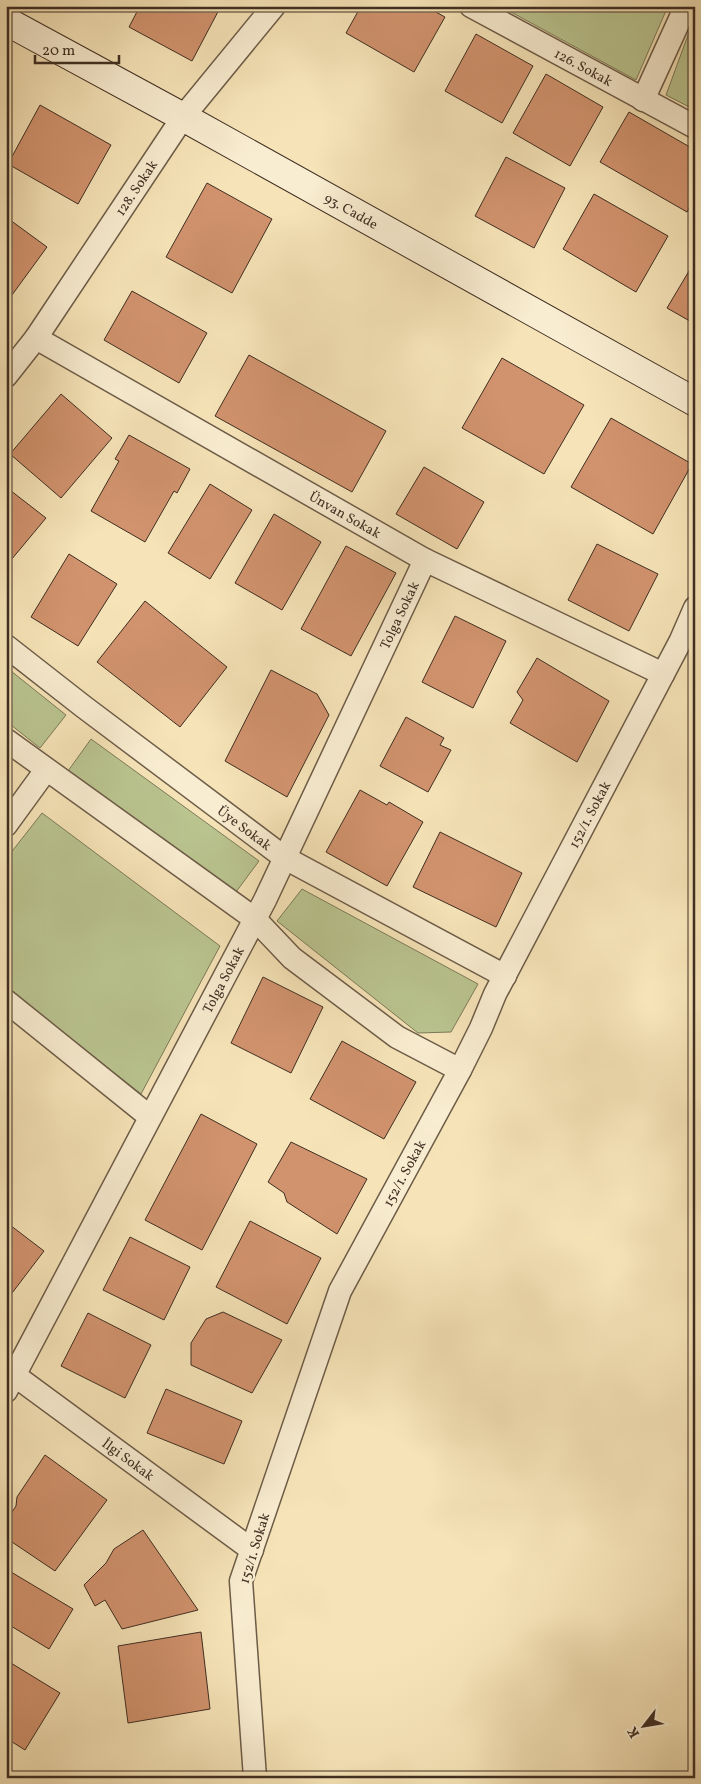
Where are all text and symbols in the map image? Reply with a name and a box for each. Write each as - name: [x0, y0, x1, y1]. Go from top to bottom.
- scale bar: [35, 32, 119, 64]
- text: 20 m: [42, 41, 75, 62]
- street label: 126. Sokak: [550, 45, 616, 92]
- street label: 128. Sokak: [112, 156, 163, 220]
- street label: 93. Cadde: [320, 189, 381, 235]
- street label: Ünvan Sokak: [305, 488, 384, 544]
- street label: Tolga Sokak: [376, 578, 425, 653]
- street label: 152/1. Sokak: [565, 778, 616, 852]
- street label: Üye Sokak: [213, 802, 275, 856]
- street label: Tolga Sokak: [199, 943, 250, 1017]
- street label: 152/1. Sokak: [379, 1137, 431, 1211]
- street label: İlgi Sokak: [97, 1435, 158, 1486]
- street label: 152/1. Sokak: [236, 1510, 275, 1586]
- north arrow: [618, 1702, 668, 1752]
- text: K: [623, 1723, 645, 1741]

